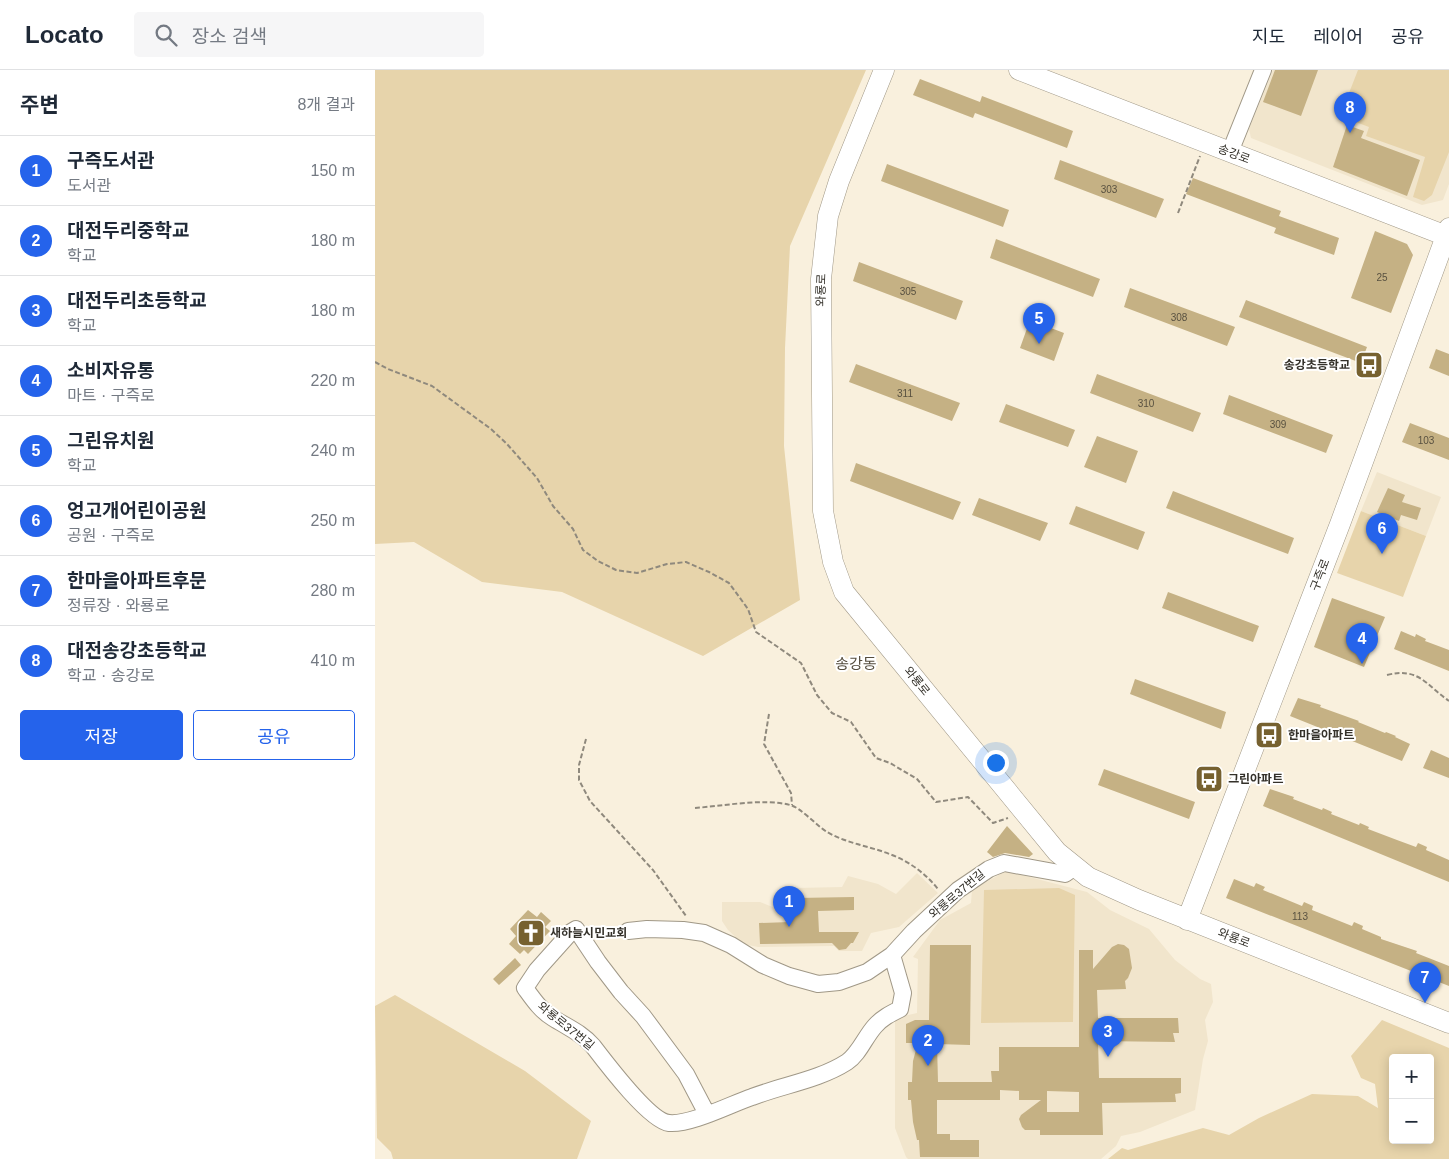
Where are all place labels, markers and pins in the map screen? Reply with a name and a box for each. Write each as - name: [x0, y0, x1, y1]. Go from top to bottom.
- pin: 8: [1334, 92, 1366, 133]
- pin: 5: [1023, 303, 1055, 344]
- bus stop icon: 송강초등학교: [1354, 350, 1384, 380]
- place label: 송강초등학교: [1284, 358, 1350, 372]
- pin: 6: [1366, 513, 1398, 554]
- pin: 4: [1346, 623, 1378, 664]
- bus stop icon: 한마을아파트: [1254, 720, 1284, 750]
- place label: 한마을아파트: [1288, 728, 1354, 742]
- bus stop icon: 그린아파트: [1194, 764, 1224, 794]
- place label: 그린아파트: [1228, 772, 1283, 786]
- pin: 1: [773, 886, 805, 927]
- church icon: 새하늘시민교회: [516, 918, 546, 948]
- place label: 새하늘시민교회: [550, 926, 627, 940]
- pin: 7: [1409, 962, 1441, 1003]
- pin: 3: [1092, 1016, 1124, 1057]
- pin: 2: [912, 1025, 944, 1066]

